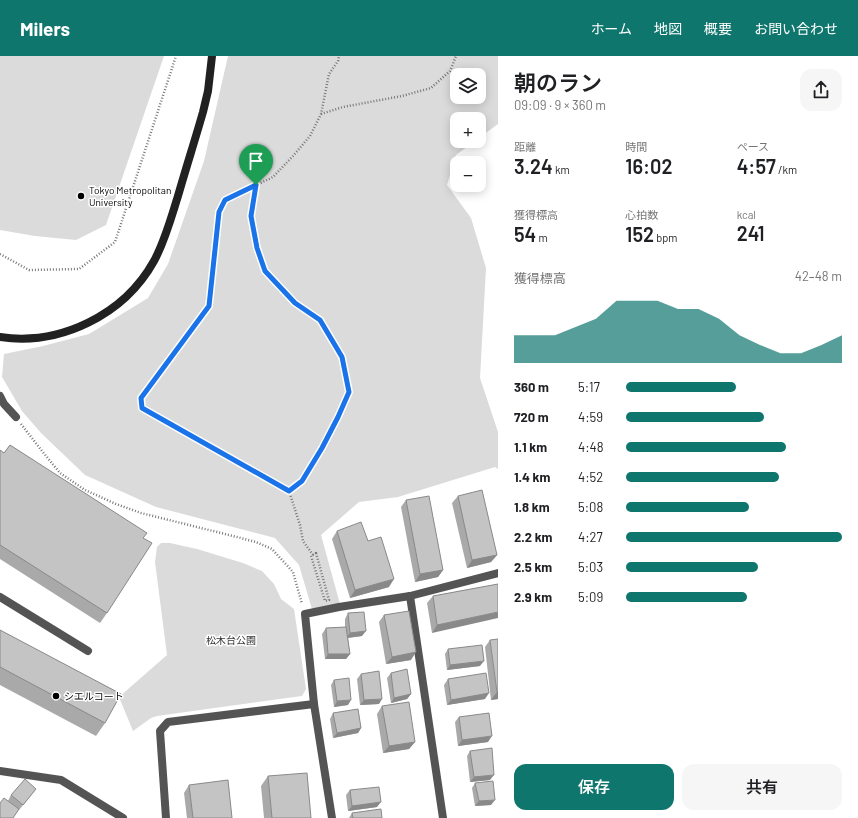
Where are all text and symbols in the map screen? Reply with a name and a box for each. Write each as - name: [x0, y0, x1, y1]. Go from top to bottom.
- text: Milers: [20, 17, 70, 40]
- text: ホーム: [590, 20, 632, 37]
- text: 地図: [654, 20, 682, 37]
- text: 概要: [704, 20, 732, 37]
- text: お問い合わせ: [754, 20, 838, 37]
- map controls: [450, 68, 486, 192]
- button: layers: [450, 68, 486, 104]
- text: 朝のラン: [514, 69, 602, 95]
- button: share: [800, 69, 842, 111]
- text: 09:09 · 9 × 360 m: [514, 97, 606, 113]
- button: +: [450, 112, 486, 148]
- text: 距離: [514, 140, 536, 153]
- text: 時間: [625, 140, 647, 153]
- text: ペース: [737, 140, 769, 153]
- pin: [239, 144, 273, 185]
- icon: arrive: [245, 150, 267, 172]
- text: 3.24: [514, 154, 553, 178]
- text: 16:02: [625, 154, 672, 178]
- text: 4:57: [737, 154, 776, 178]
- button: −: [450, 156, 486, 192]
- text: km: [553, 163, 570, 176]
- text: /km: [776, 163, 797, 176]
- place label: Tokyo Metropolitan University: [89, 184, 171, 208]
- marker: Tokyo Metropolitan University: [76, 191, 86, 201]
- text: 獲得標高: [514, 208, 558, 221]
- text: 心拍数: [625, 208, 658, 221]
- text: kcal: [737, 208, 756, 221]
- text: 241: [737, 221, 765, 245]
- text: 54: [514, 222, 536, 246]
- text: 152: [625, 222, 654, 246]
- text: m: [536, 231, 548, 244]
- text: bpm: [654, 231, 677, 244]
- text: 42–48 m: [795, 268, 842, 284]
- text: 獲得標高: [514, 270, 566, 286]
- text: 360 m: [514, 379, 549, 395]
- text: 5:17: [578, 379, 600, 395]
- text: 720 m: [514, 409, 549, 425]
- text: 4:59: [578, 409, 603, 425]
- text: 1.1 km: [514, 439, 547, 455]
- text: 4:48: [578, 439, 604, 455]
- text: 1.4 km: [514, 469, 550, 485]
- text: 4:52: [578, 469, 603, 485]
- text: 1.8 km: [514, 499, 550, 515]
- text: 5:08: [578, 499, 603, 515]
- text: 2.2 km: [514, 529, 552, 545]
- text: 4:27: [578, 529, 603, 545]
- text: 2.5 km: [514, 559, 552, 575]
- text: 5:03: [578, 559, 603, 575]
- text: 2.9 km: [514, 589, 552, 605]
- text: 5:09: [578, 589, 603, 605]
- park label: 松木台公園: [206, 634, 256, 646]
- place label: シエルコート: [64, 690, 124, 702]
- marker: シエルコート: [51, 691, 61, 701]
- button: 保存: [514, 764, 674, 810]
- button: 共有: [682, 764, 842, 810]

